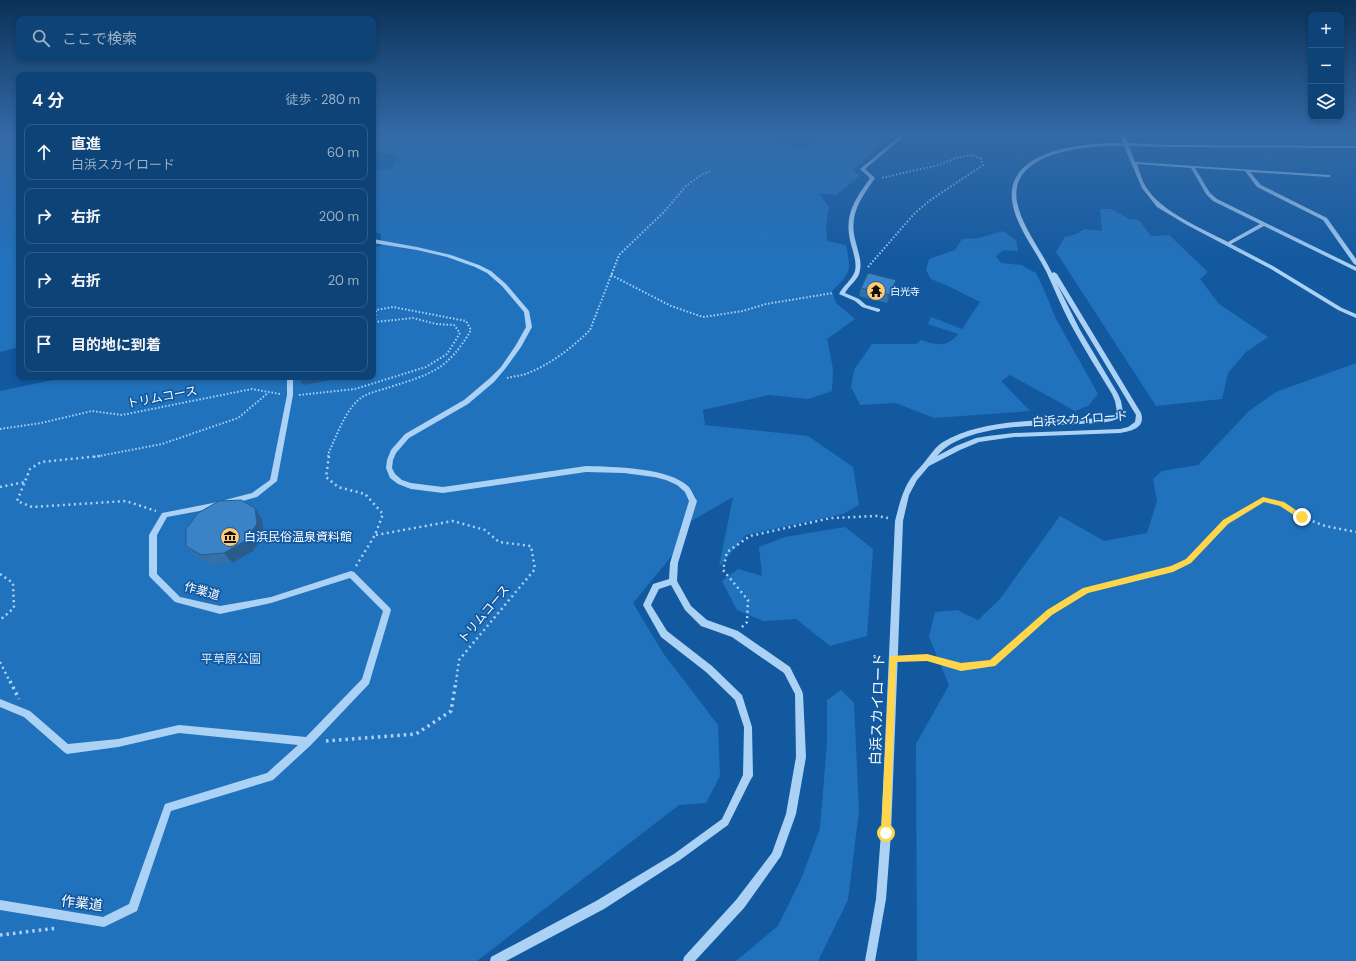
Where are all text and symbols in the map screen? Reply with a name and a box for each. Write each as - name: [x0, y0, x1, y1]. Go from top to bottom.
- map controls: [1308, 12, 1344, 120]
- button: +: [1308, 12, 1344, 48]
- search box: [16, 16, 376, 60]
- icon: search: [30, 27, 52, 49]
- text: ここで検索: [62, 29, 137, 49]
- button: −: [1308, 48, 1344, 84]
- button: layers: [1308, 84, 1344, 120]
- text: 4 分: [32, 89, 64, 111]
- text: 徒歩 · 280 m: [285, 91, 360, 108]
- text: 直進: [71, 134, 101, 154]
- icon: ahead: [33, 141, 55, 163]
- text: 60 m: [327, 144, 359, 161]
- text: 白浜スカイロード: [71, 156, 175, 173]
- icon: right: [33, 205, 55, 227]
- text: 右折: [71, 207, 101, 227]
- text: 200 m: [319, 208, 359, 225]
- icon: right: [33, 269, 55, 291]
- text: 右折: [71, 271, 101, 291]
- text: 20 m: [328, 272, 359, 289]
- temple icon: 白光寺: [865, 280, 887, 302]
- place label: 白光寺: [890, 285, 920, 298]
- icon: arrive: [33, 333, 55, 355]
- text: 目的地に到着: [71, 335, 161, 355]
- street label: トリムコース: [125, 382, 199, 412]
- street label: 白浜スカイロード: [1032, 408, 1128, 430]
- route end: [1293, 508, 1311, 526]
- museum icon: 白浜民俗温泉資料館: [219, 526, 241, 548]
- place label: 白浜民俗温泉資料館: [244, 529, 352, 545]
- street label: 作業道: [182, 578, 222, 604]
- street label: トリムコース: [455, 582, 513, 646]
- park label: 平草原公園: [201, 651, 261, 667]
- street label: 白浜スカイロード: [866, 653, 888, 765]
- route start: [877, 824, 895, 842]
- street label: 作業道: [60, 892, 104, 914]

